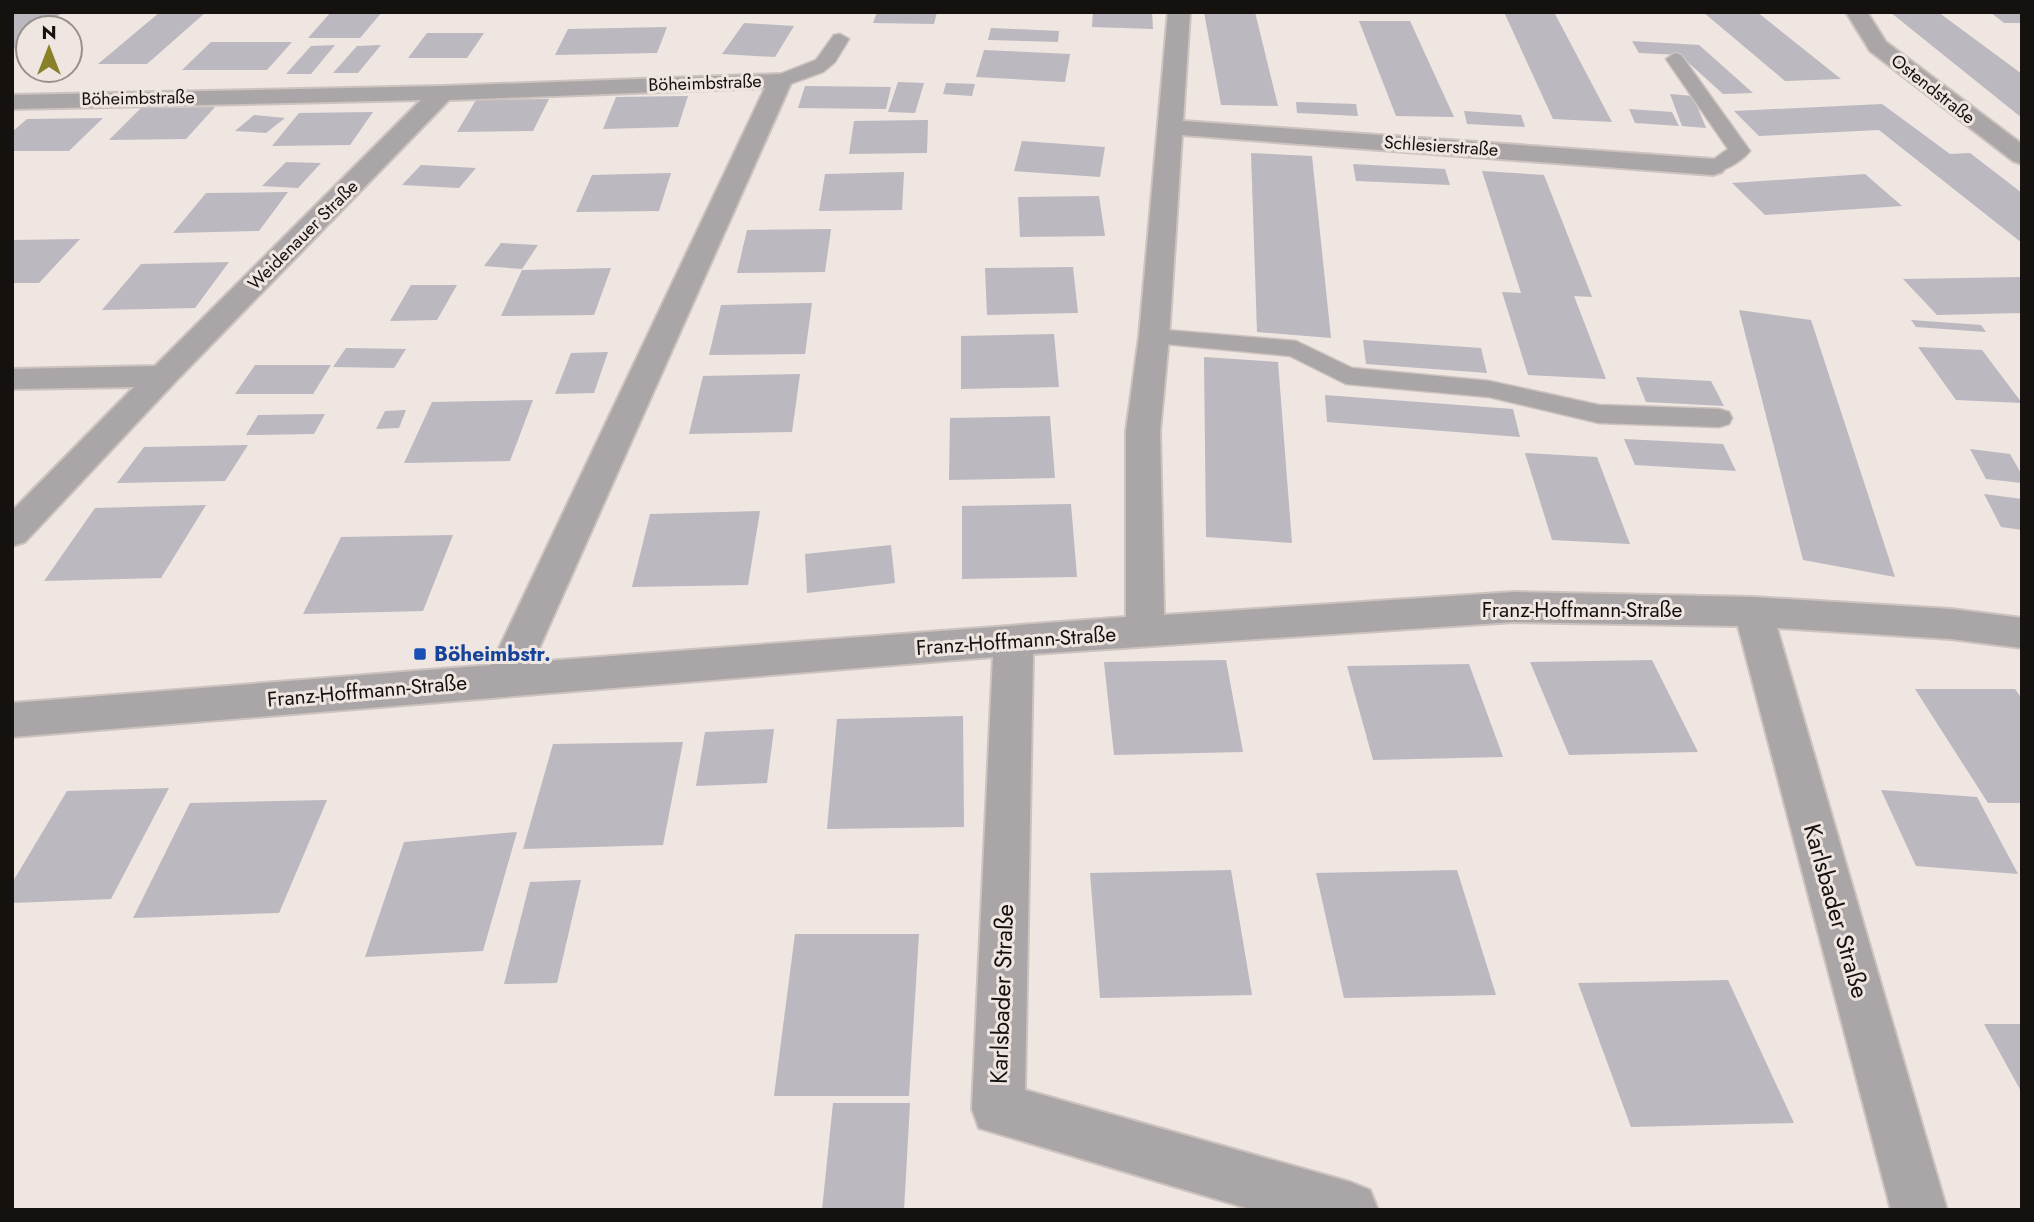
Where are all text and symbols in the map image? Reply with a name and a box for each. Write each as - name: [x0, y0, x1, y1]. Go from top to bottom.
- north arrow: [14, 14, 84, 84]
- text: N: [41, 19, 57, 46]
- street label: Ostendstraße: [1885, 48, 1981, 130]
- street label: Böheimbstraße: [648, 68, 762, 98]
- street label: Böheimbstraße: [81, 84, 195, 112]
- street label: Schlesierstraße: [1383, 129, 1499, 163]
- street label: Weidenauer Straße: [242, 174, 364, 296]
- street label: Franz-Hoffmann-Straße: [1482, 595, 1682, 625]
- street label: Franz-Hoffmann-Straße: [915, 619, 1117, 663]
- place label: Böheimbstr.: [434, 639, 551, 669]
- marker: Böheimbstr.: [412, 646, 428, 662]
- street label: Franz-Hoffmann-Straße: [266, 667, 468, 715]
- street label: Karlsbader Straße: [1795, 820, 1878, 1002]
- street label: Karlsbader Straße: [981, 904, 1022, 1084]

